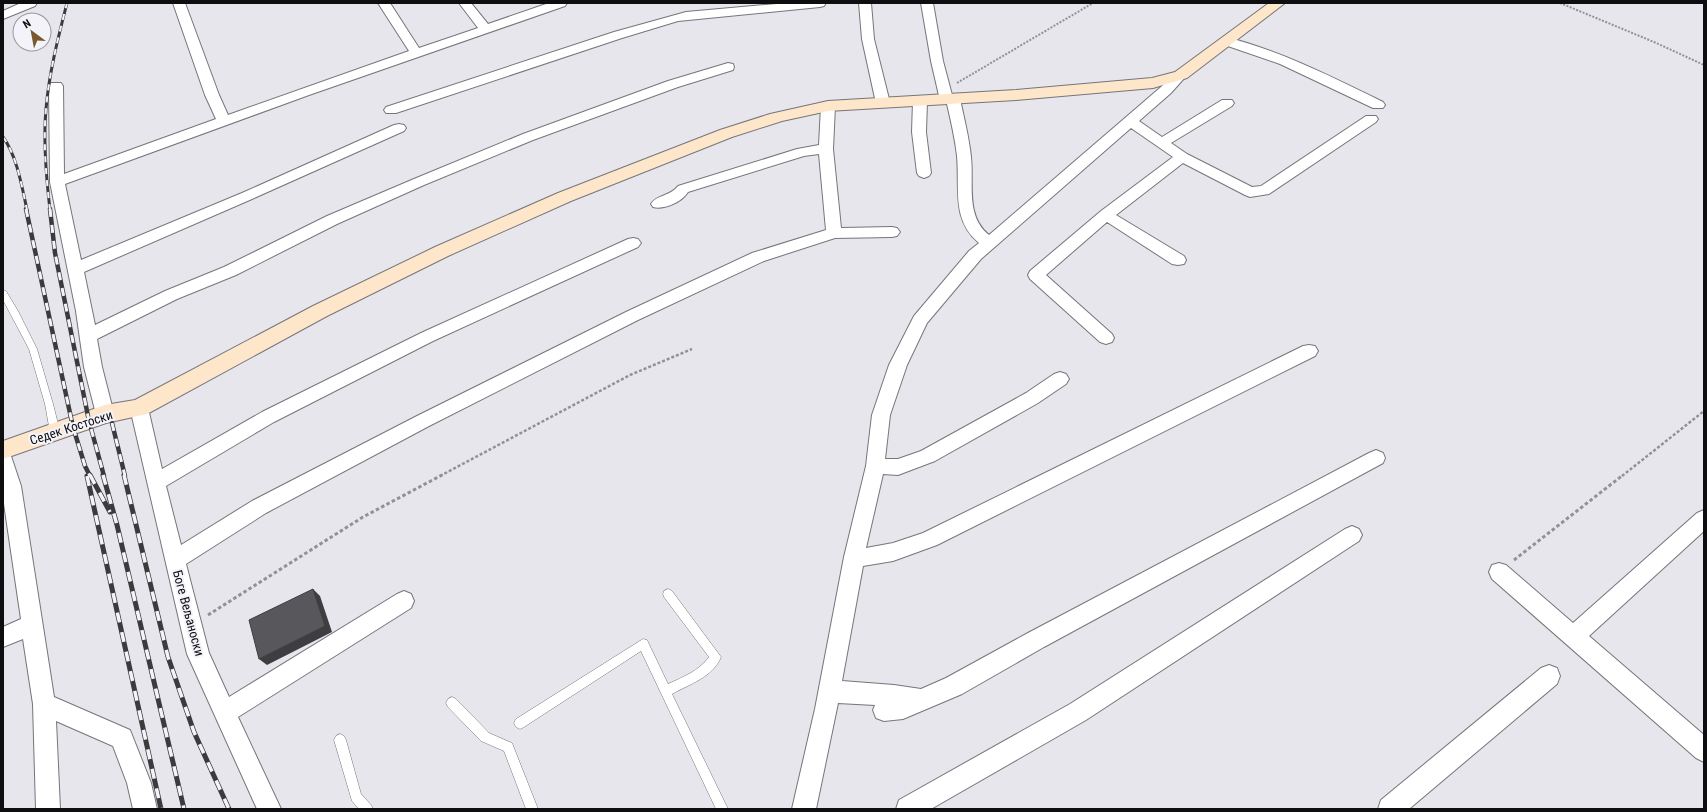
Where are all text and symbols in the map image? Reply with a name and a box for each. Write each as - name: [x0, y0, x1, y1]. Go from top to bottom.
- north arrow: [12, 12, 52, 52]
- text: N: [21, 17, 33, 31]
- street label: Седек Костоски: [28, 407, 114, 448]
- street label: Боге Вељаноски: [170, 569, 207, 658]

